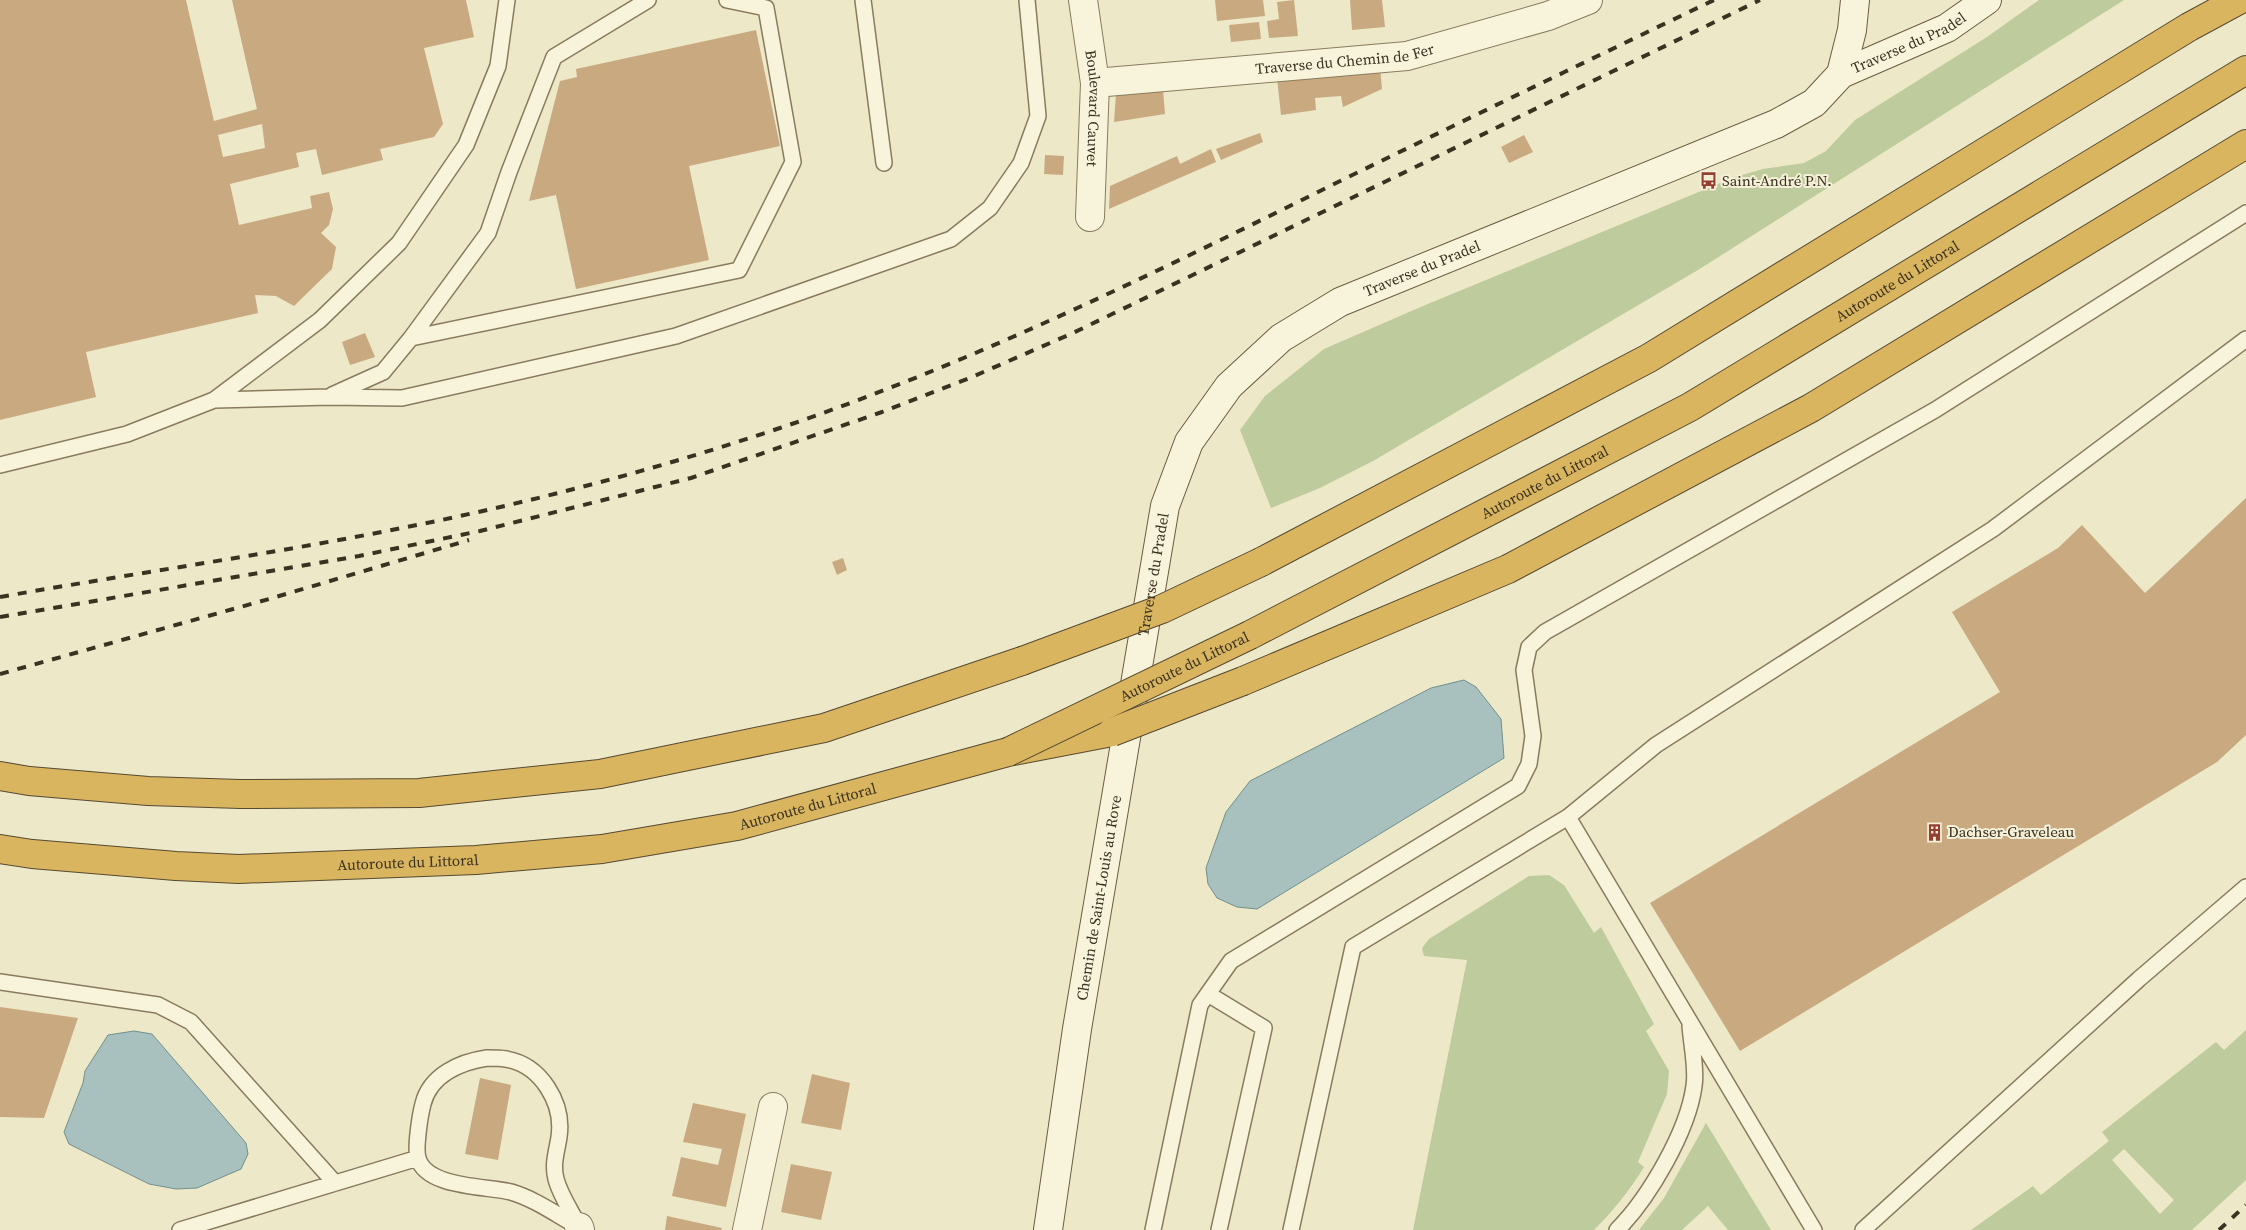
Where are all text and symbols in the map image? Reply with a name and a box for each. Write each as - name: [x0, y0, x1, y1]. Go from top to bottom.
- street label: Traverse du Pradel: [1848, 6, 1971, 78]
- street label: Traverse du Chemin de Fer: [1254, 38, 1437, 79]
- street label: Boulevard Cauvet: [1080, 49, 1106, 167]
- place label: Saint-André P.N.: [1722, 170, 1832, 191]
- bus stop icon: Saint-André P.N.: [1698, 171, 1718, 191]
- street label: Traverse du Pradel: [1360, 235, 1484, 301]
- street label: Autoroute du Littoral: [1831, 235, 1963, 326]
- street label: Autoroute du Littoral: [1477, 440, 1612, 524]
- street label: Traverse du Pradel: [1132, 511, 1174, 638]
- street label: Autoroute du Littoral: [1116, 626, 1253, 706]
- street label: Autoroute du Littoral: [737, 777, 879, 835]
- street label: Chemin de Saint-Louis au Rove: [1071, 793, 1126, 1002]
- place label: Dachser-Graveleau: [1948, 821, 2074, 842]
- building icon: Dachser-Graveleau: [1924, 822, 1944, 842]
- street label: Autoroute du Littoral: [337, 849, 480, 875]

